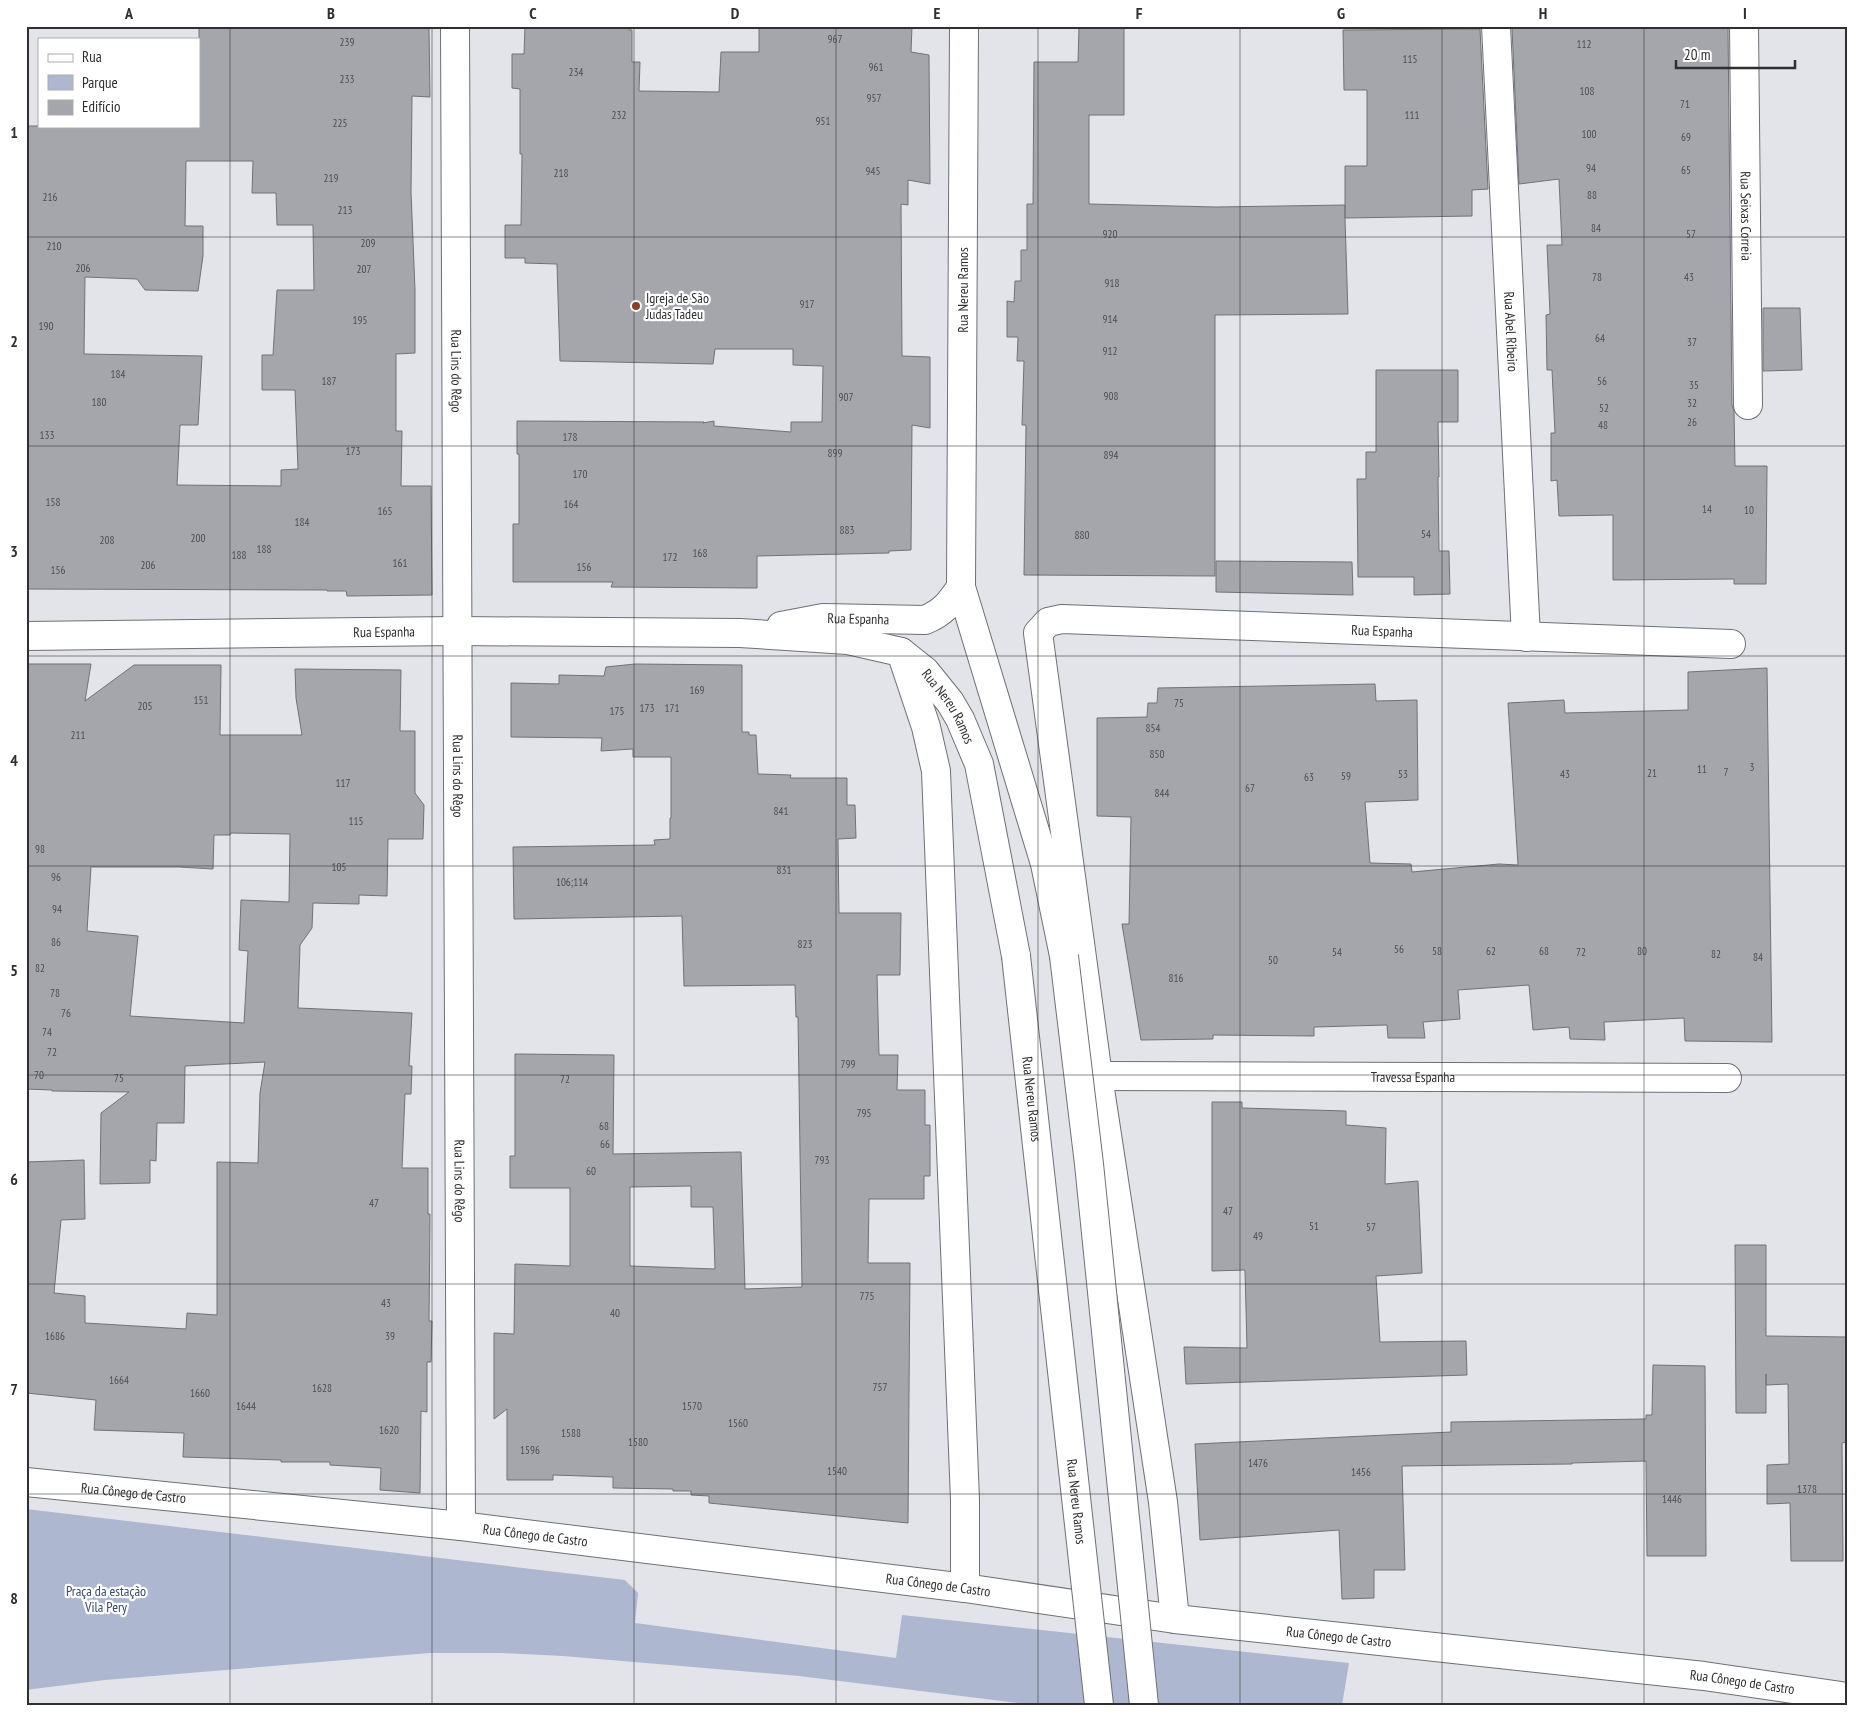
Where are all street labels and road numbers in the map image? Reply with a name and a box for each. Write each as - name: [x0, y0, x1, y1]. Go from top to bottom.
- street label: Rua Seixas Correia: [1737, 171, 1755, 261]
- street label: Rua Nereu Ramos: [954, 247, 972, 333]
- street label: Rua Abel Ribeiro: [1500, 291, 1522, 372]
- street label: Rua Lins do Rêgo: [447, 329, 466, 413]
- street label: Rua Espanha: [827, 609, 889, 628]
- street label: Rua Espanha: [1351, 621, 1413, 641]
- street label: Rua Espanha: [353, 622, 415, 641]
- street label: Rua Nereu Ramos: [918, 665, 979, 747]
- street label: Rua Lins do Rêgo: [449, 734, 467, 818]
- street label: Rua Nereu Ramos: [1018, 1056, 1046, 1143]
- street label: Travessa Espanha: [1371, 1068, 1455, 1086]
- street label: Rua Lins do Rêgo: [450, 1139, 469, 1223]
- street label: Rua Nereu Ramos: [1063, 1458, 1090, 1545]
- street label: Rua Cônego de Castro: [80, 1479, 187, 1507]
- street label: Rua Cônego de Castro: [482, 1520, 589, 1551]
- street label: Rua Cônego de Castro: [885, 1569, 992, 1601]
- street label: Rua Cônego de Castro: [1285, 1622, 1392, 1651]
- street label: Rua Cônego de Castro: [1689, 1666, 1796, 1698]

